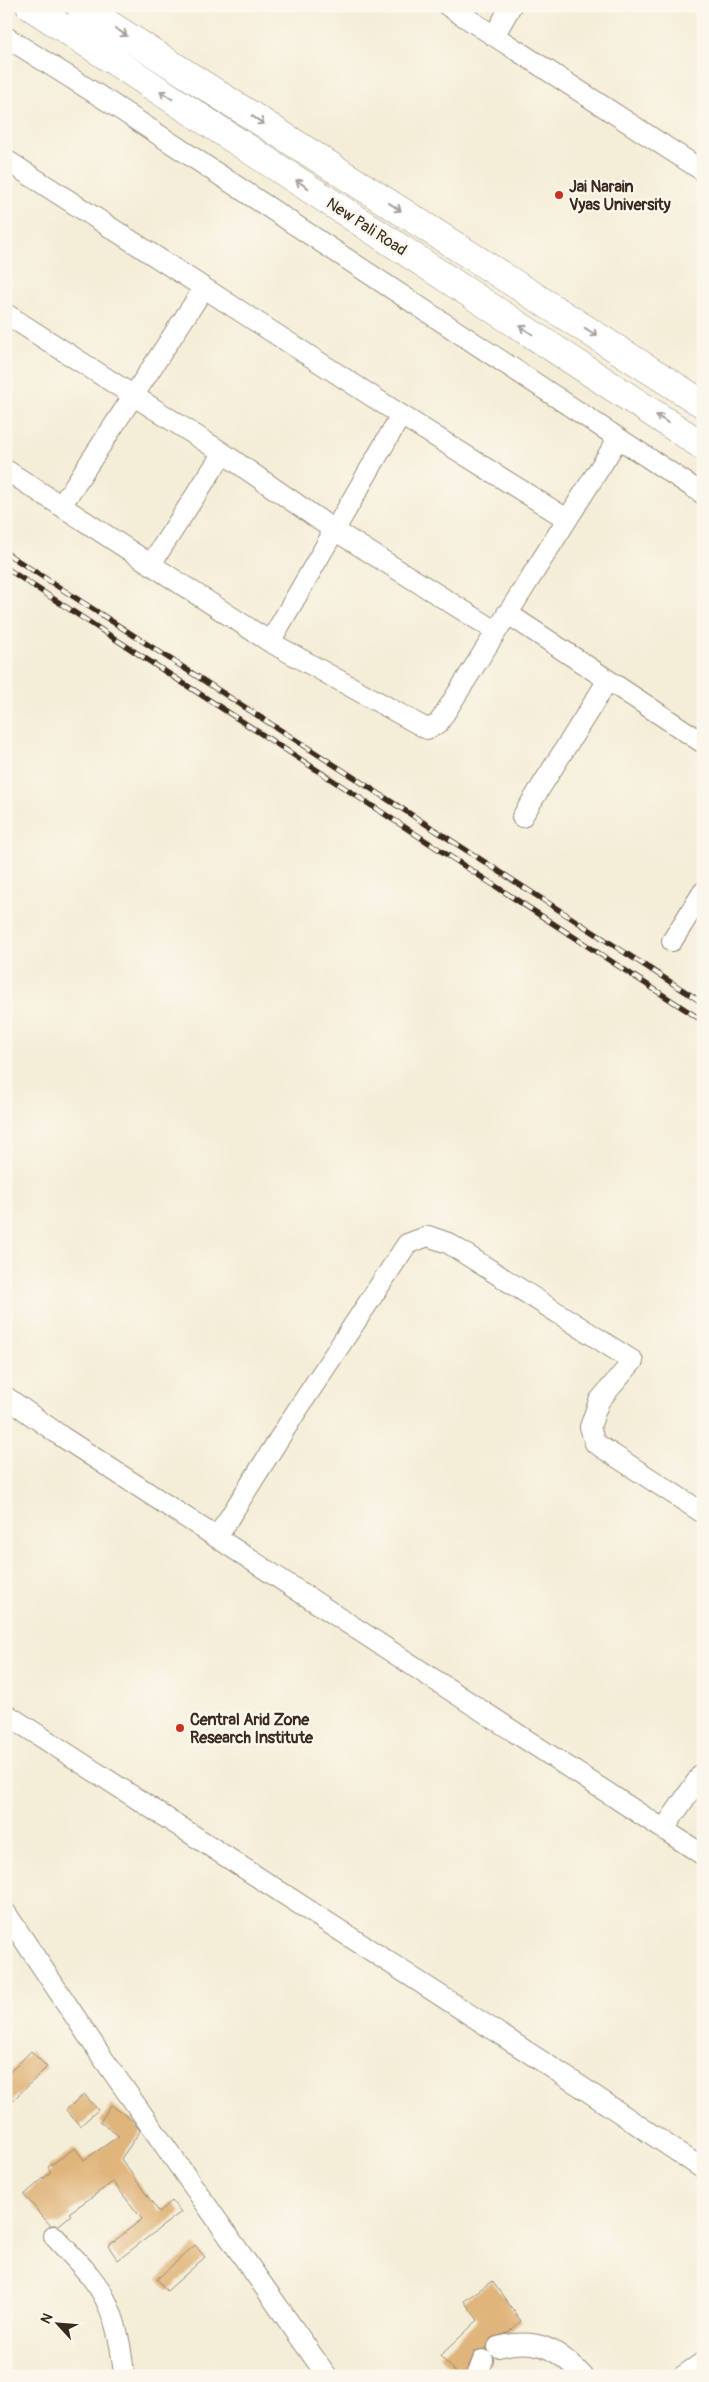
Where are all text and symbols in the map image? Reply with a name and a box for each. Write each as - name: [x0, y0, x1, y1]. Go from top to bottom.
- one-way arrow: [114, 27, 128, 38]
- one-way arrow: [159, 90, 173, 100]
- one-way arrow: [251, 114, 265, 125]
- place label: Jai Narain Vyas University: [569, 177, 671, 215]
- one-way arrow: [295, 178, 309, 189]
- marker: Jai Narain Vyas University: [553, 189, 565, 201]
- street label: New Pali Road: [322, 193, 410, 260]
- one-way arrow: [388, 202, 402, 212]
- one-way arrow: [519, 325, 533, 335]
- one-way arrow: [584, 327, 598, 337]
- one-way arrow: [655, 414, 669, 424]
- place label: Central Arid Zone Research Institute: [190, 1710, 314, 1748]
- marker: Central Arid Zone Research Institute: [174, 1722, 186, 1734]
- north arrow: [32, 2300, 82, 2350]
- text: N: [37, 2311, 56, 2327]

